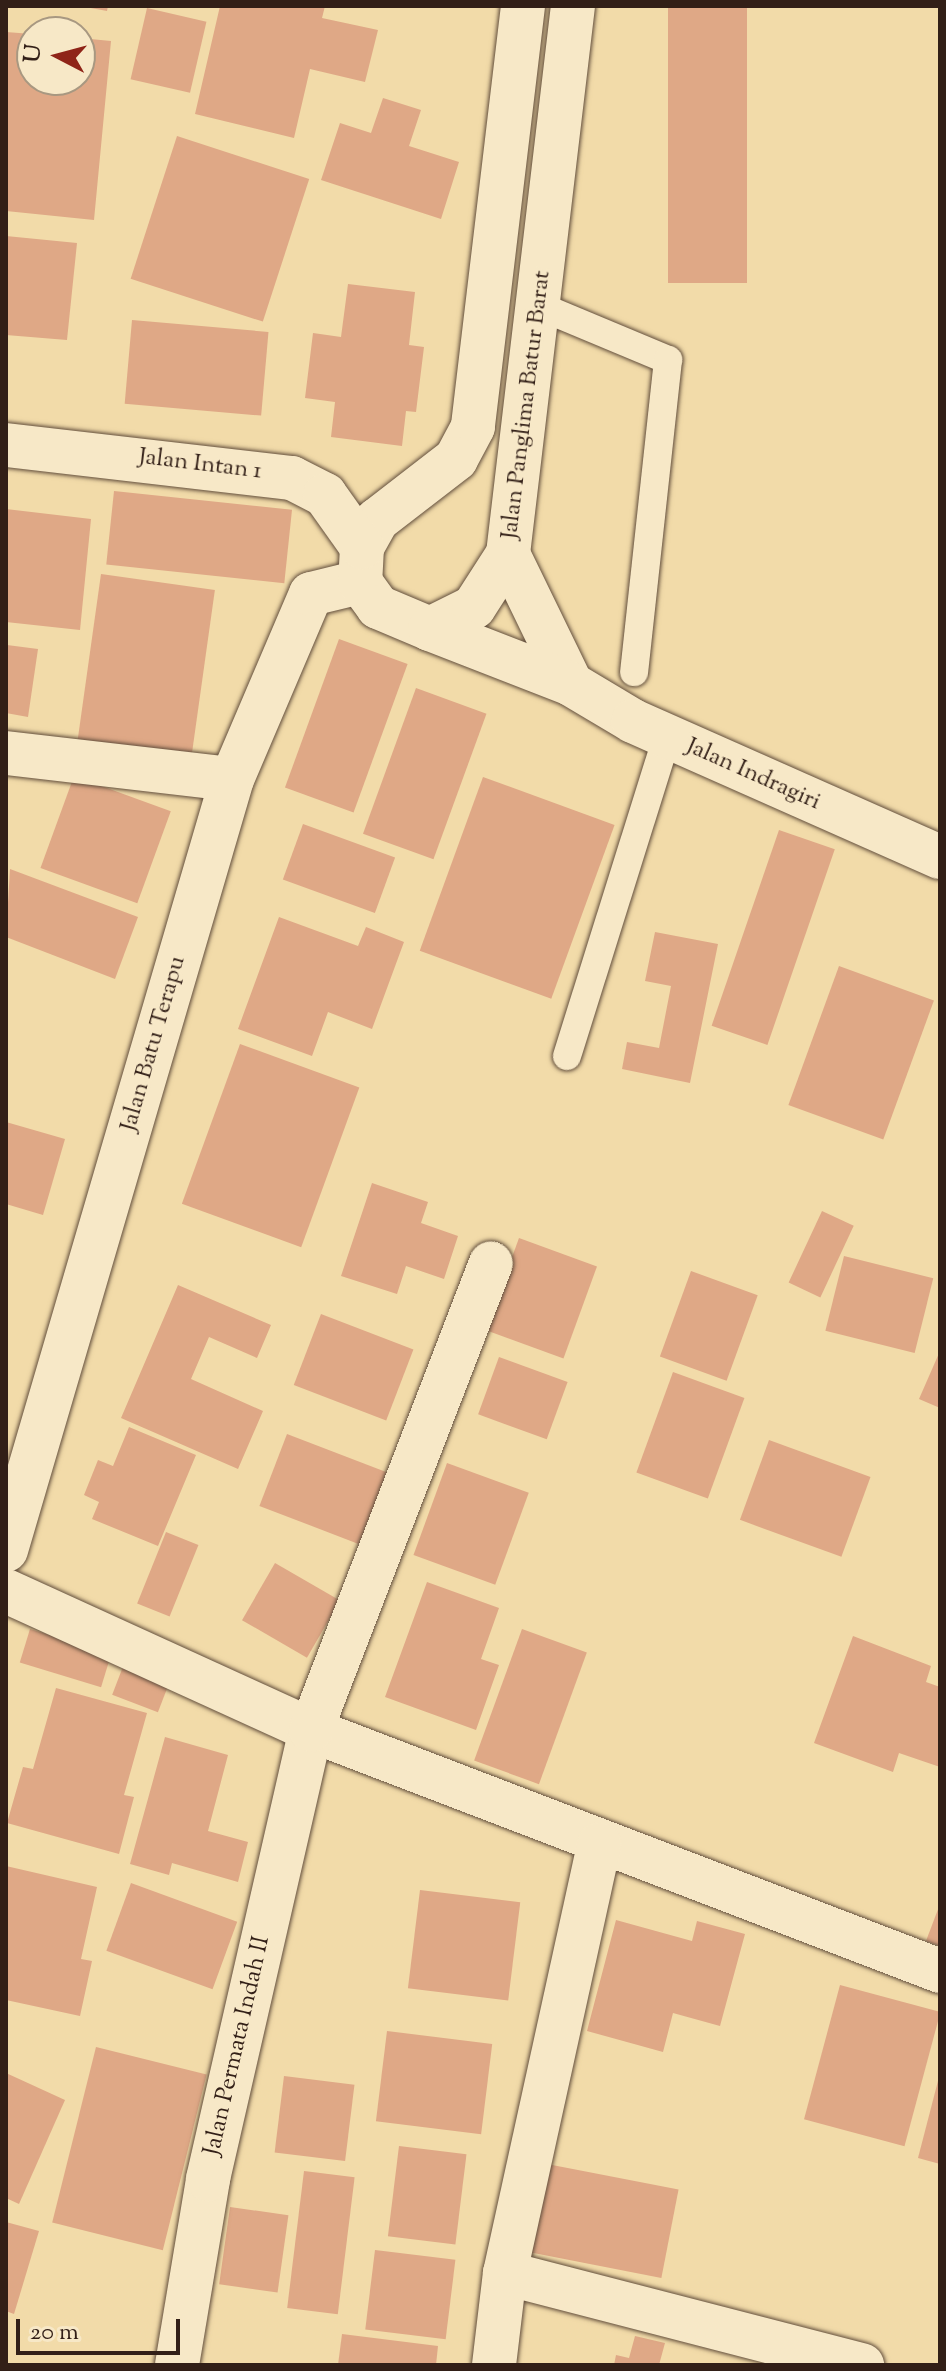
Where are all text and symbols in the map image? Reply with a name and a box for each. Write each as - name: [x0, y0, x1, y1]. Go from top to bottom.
- north arrow: [16, 16, 96, 96]
- text: U: [17, 43, 51, 64]
- street label: Jalan Panglima Batur Barat: [496, 269, 558, 541]
- street label: Jalan Intan 1: [137, 443, 263, 487]
- street label: Jalan Indragiri: [681, 733, 825, 817]
- street label: Jalan Batu Terapu: [115, 953, 193, 1135]
- street label: Jalan Permata Indah II: [199, 1934, 277, 2158]
- scale bar: [20, 2303, 184, 2353]
- text: 20 m: [30, 2316, 79, 2350]

